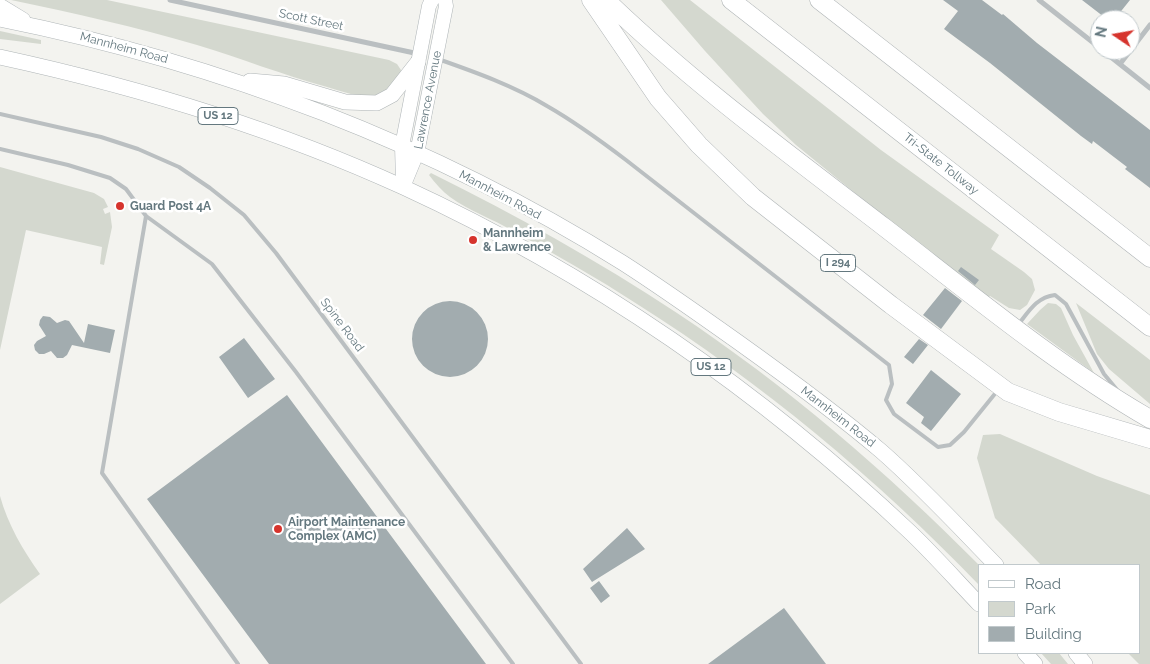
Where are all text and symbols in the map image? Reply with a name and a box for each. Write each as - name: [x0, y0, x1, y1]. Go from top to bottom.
- street label: Scott Street: [278, 6, 344, 34]
- north arrow: [1090, 10, 1140, 60]
- text: N: [1092, 25, 1110, 39]
- street label: Mannheim Road: [78, 29, 170, 67]
- street label: Lawrence Avenue: [411, 50, 445, 150]
- road number: US 12: [198, 108, 238, 124]
- street label: Tri-State Tollway: [900, 130, 982, 198]
- street label: Mannheim Road: [457, 167, 543, 223]
- place label: Guard Post 4A: [130, 199, 211, 213]
- marker: Guard Post 4A: [114, 200, 126, 212]
- place label: Mannheim & Lawrence: [483, 226, 551, 254]
- marker: Mannheim & Lawrence: [467, 234, 479, 246]
- road number: I 294: [820, 254, 856, 272]
- street label: Spine Road: [317, 295, 367, 355]
- road number: US 12: [691, 358, 731, 376]
- street label: Mannheim Road: [798, 383, 878, 451]
- place label: Airport Maintenance Complex (AMC): [288, 515, 405, 543]
- marker: Airport Maintenance Complex (AMC): [272, 523, 284, 535]
- legend: [978, 564, 1140, 654]
- text: Road: [1025, 575, 1061, 593]
- text: Park: [1025, 600, 1056, 618]
- text: Building: [1025, 625, 1082, 643]

